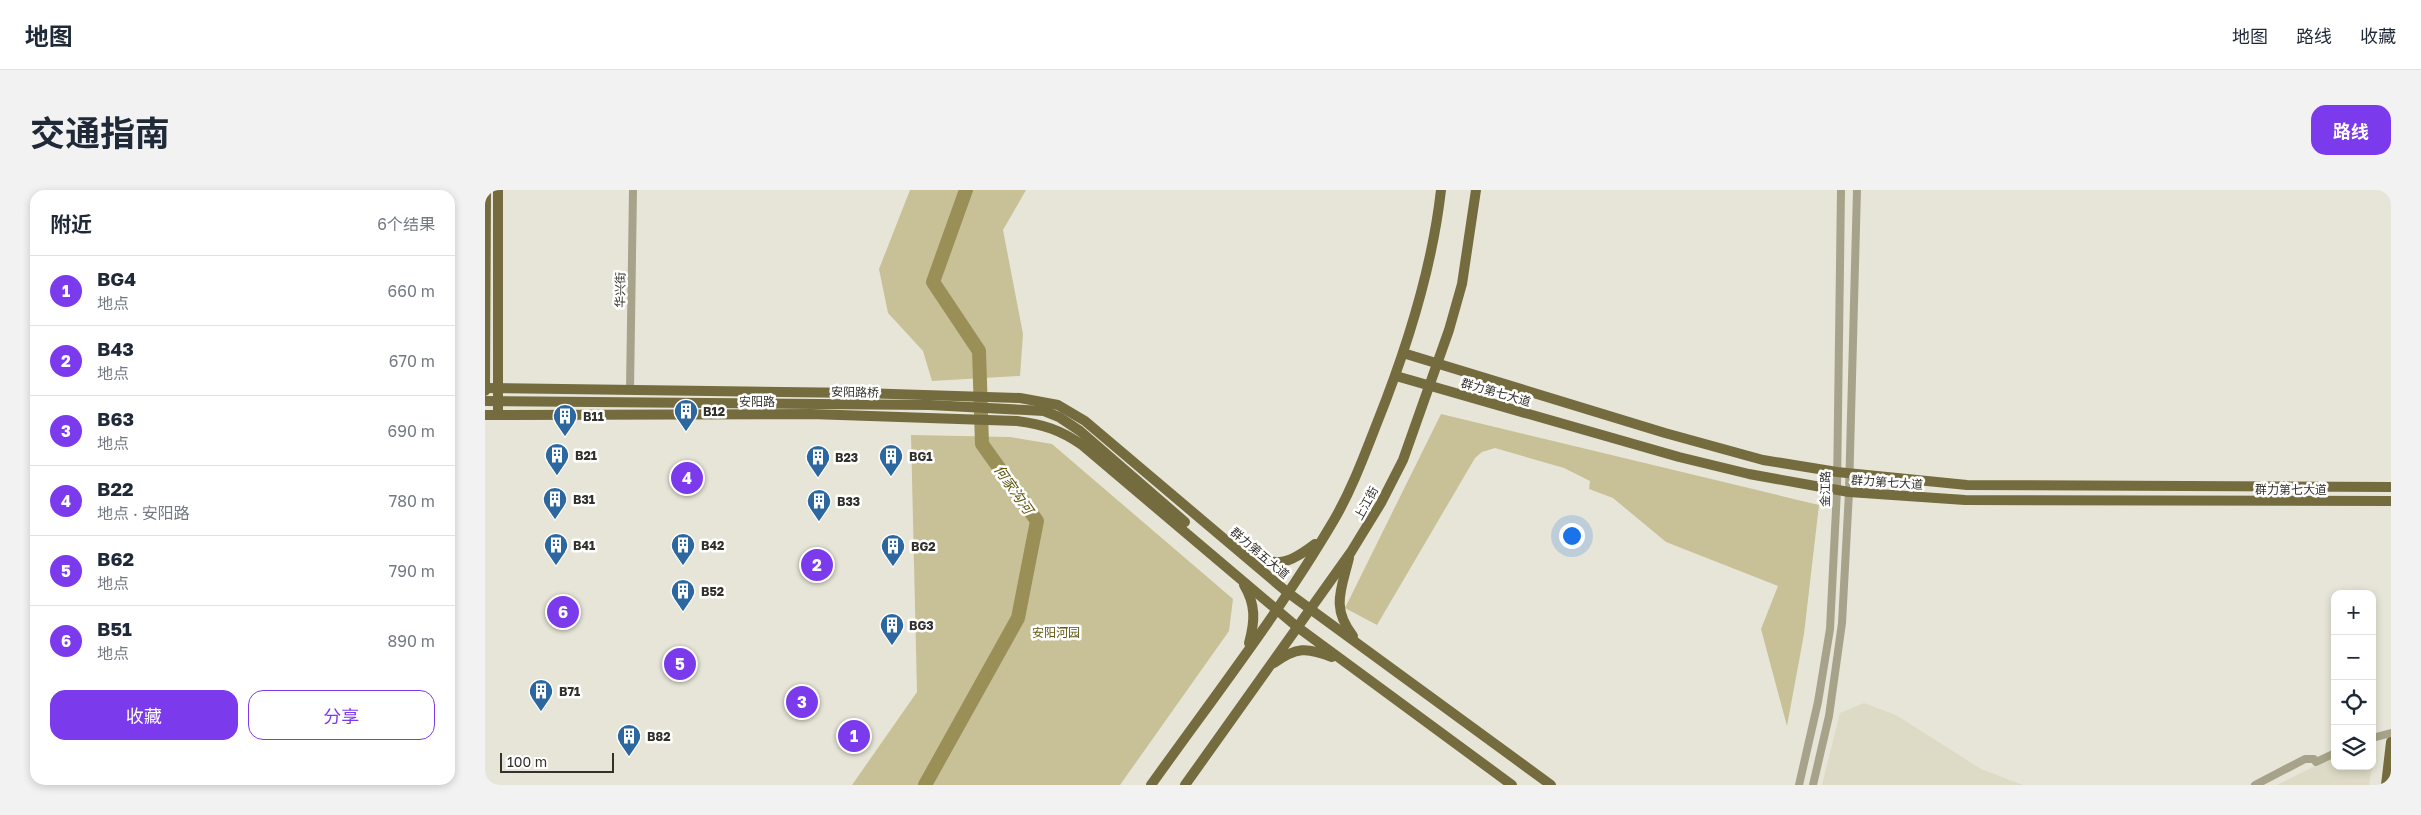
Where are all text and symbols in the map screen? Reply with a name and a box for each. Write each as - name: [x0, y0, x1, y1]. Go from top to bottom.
- text: 地图: [25, 21, 73, 50]
- text: 地图: [2232, 25, 2268, 47]
- text: 路线: [2296, 25, 2332, 47]
- text: 收藏: [2360, 25, 2396, 47]
- button: 路线: [2311, 105, 2391, 155]
- text: 交通指南: [30, 112, 170, 154]
- text: 附近: [50, 211, 92, 237]
- text: 6个结果: [377, 214, 435, 234]
- text: BG4: [97, 267, 136, 290]
- street label: 华兴街: [612, 272, 628, 308]
- text: 1: [62, 281, 70, 301]
- text: 660 m: [388, 281, 435, 301]
- text: 地点: [97, 293, 129, 313]
- text: B43: [97, 337, 134, 360]
- text: 2: [61, 351, 71, 371]
- text: 670 m: [389, 351, 435, 371]
- text: 地点: [97, 363, 129, 383]
- street label: 群力第七大道: [1459, 375, 1533, 409]
- street label: 安阳路桥: [831, 384, 879, 400]
- street label: 安阳路: [739, 394, 775, 409]
- building icon: B12: [673, 398, 699, 432]
- building icon: B11: [552, 403, 578, 437]
- place label: B12: [703, 404, 725, 419]
- text: B63: [97, 407, 134, 430]
- place label: B11: [583, 409, 604, 424]
- text: 3: [61, 421, 71, 441]
- text: 690 m: [388, 421, 435, 441]
- text: 地点: [97, 433, 129, 453]
- building icon: B21: [544, 442, 570, 476]
- building icon: BG1: [878, 443, 904, 477]
- building icon: B23: [805, 444, 831, 478]
- place label: B21: [575, 448, 597, 463]
- place label: BG1: [909, 449, 932, 464]
- place label: B23: [835, 450, 858, 465]
- pin: 4: [671, 459, 703, 497]
- water label: 何家沟河: [991, 461, 1039, 519]
- street label: 金江路: [1817, 471, 1833, 507]
- street label: 群力第七大道: [1851, 472, 1923, 492]
- text: B22: [97, 477, 134, 500]
- street label: 群力第七大道: [2255, 482, 2327, 497]
- street label: 上江街: [1351, 484, 1381, 522]
- building icon: B31: [542, 486, 568, 520]
- building icon: B33: [806, 488, 832, 522]
- text: 4: [61, 491, 71, 511]
- text: 780 m: [389, 491, 435, 511]
- place label: B31: [573, 492, 595, 507]
- place label: B33: [837, 494, 860, 509]
- text: 地点 · 安阳路: [97, 503, 190, 523]
- your location: [1559, 523, 1585, 549]
- street label: 群力第五大道: [1228, 524, 1292, 582]
- building icon: B41: [543, 532, 569, 566]
- building icon: B42: [670, 532, 696, 566]
- building icon: BG2: [880, 533, 906, 567]
- place label: B41: [573, 538, 595, 553]
- place label: B42: [701, 538, 724, 553]
- place label: BG2: [911, 539, 936, 554]
- pin: 2: [801, 546, 833, 584]
- text: B62: [97, 547, 134, 570]
- text: 5: [61, 561, 71, 581]
- text: 790 m: [389, 561, 435, 581]
- text: 地点: [97, 573, 129, 593]
- building icon: B52: [670, 578, 696, 612]
- place label: B52: [701, 584, 724, 599]
- map controls: [2331, 590, 2376, 770]
- button: +: [2331, 590, 2376, 635]
- pin: 6: [547, 593, 579, 631]
- building icon: BG3: [879, 612, 905, 646]
- text: B51: [97, 617, 132, 640]
- place label: BG3: [909, 618, 934, 633]
- park label: 安阳河园: [1032, 625, 1080, 640]
- text: 6: [61, 631, 71, 651]
- text: 890 m: [387, 631, 435, 651]
- button: −: [2331, 635, 2376, 680]
- text: 地点: [97, 643, 129, 663]
- pin: 5: [664, 645, 696, 683]
- building icon: B71: [528, 678, 554, 712]
- button: locate: [2331, 680, 2376, 725]
- pin: 3: [786, 683, 818, 721]
- place label: B71: [559, 684, 580, 699]
- button: 收藏: [50, 690, 238, 740]
- button: 分享: [248, 690, 435, 740]
- pin: 1: [838, 717, 870, 755]
- building icon: B82: [616, 723, 642, 757]
- button: layers: [2331, 725, 2376, 770]
- place label: B82: [647, 729, 670, 744]
- scale bar: [500, 750, 614, 773]
- text: 100 m: [507, 753, 547, 770]

